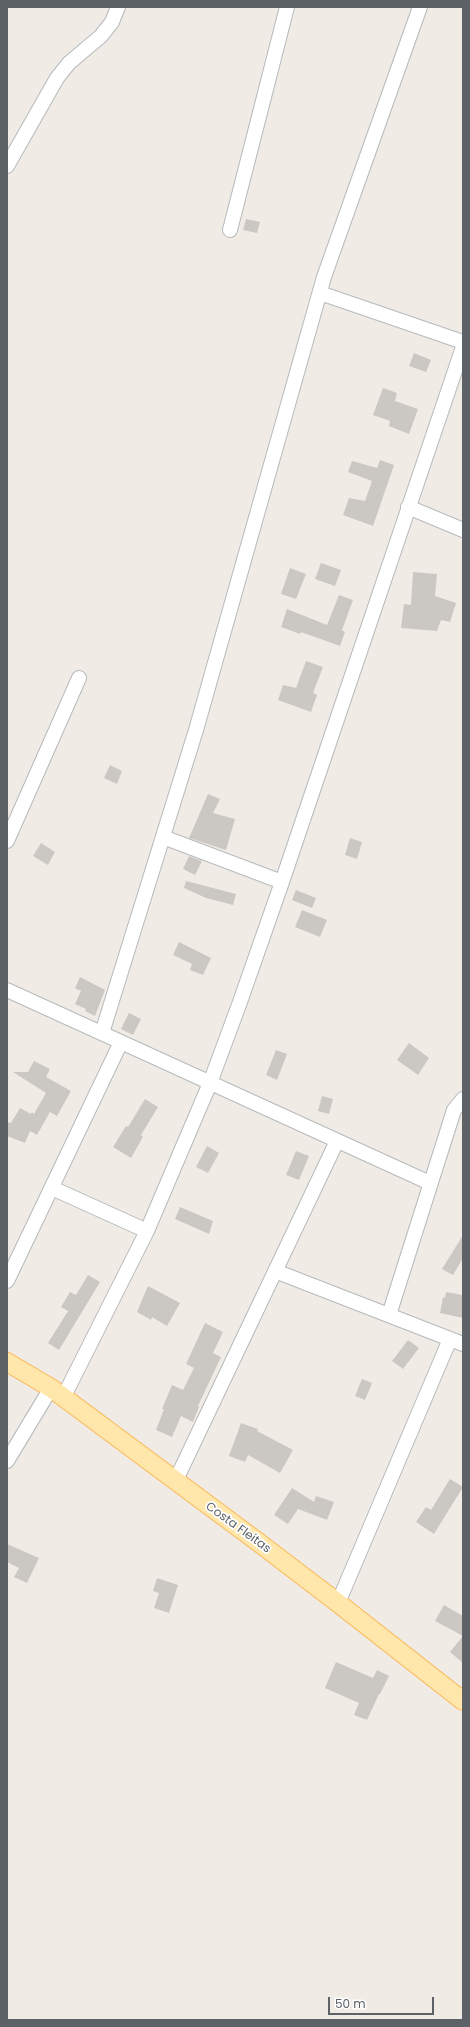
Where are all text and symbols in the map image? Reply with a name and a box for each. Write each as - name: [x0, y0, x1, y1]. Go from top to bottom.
- street label: Costa Fleitas: [203, 1500, 273, 1556]
- scale bar: [330, 1989, 436, 2015]
- text: 50 m: [335, 1995, 366, 2012]

